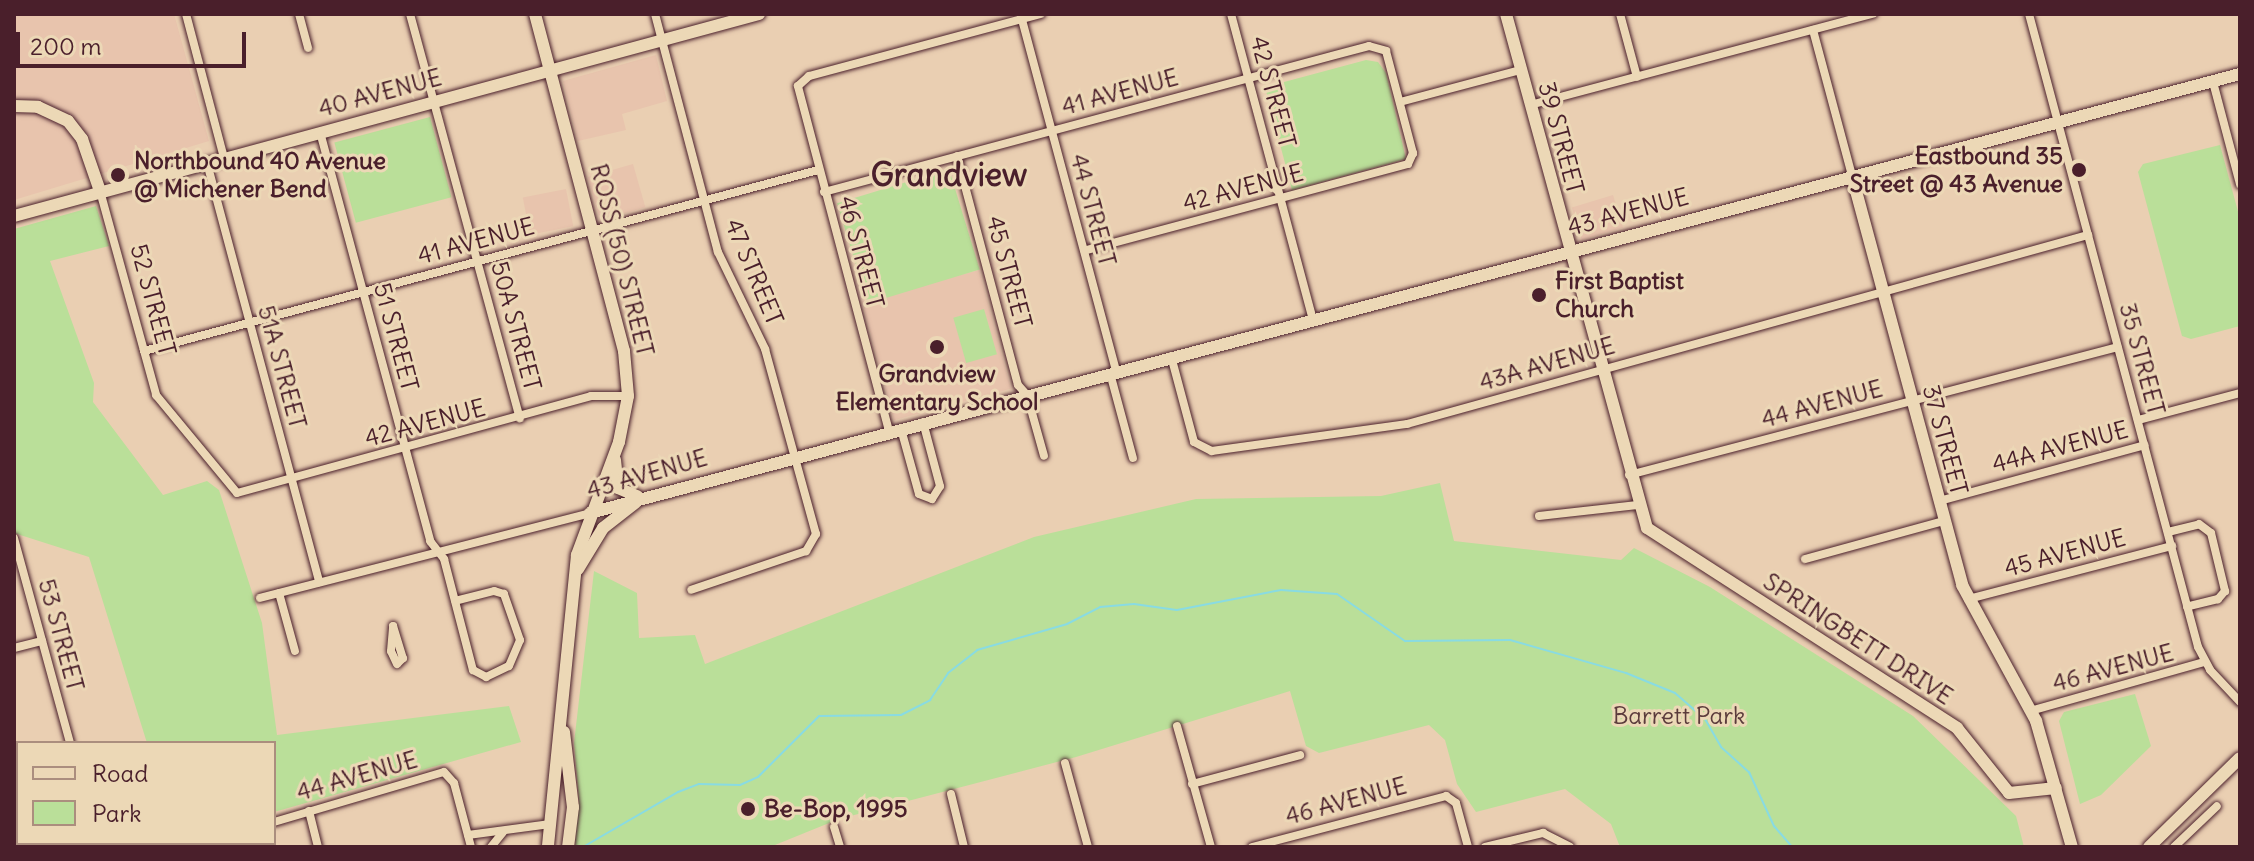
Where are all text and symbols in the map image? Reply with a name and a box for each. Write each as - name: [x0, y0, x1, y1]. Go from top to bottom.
- scale bar: [20, 16, 250, 66]
- text: 200 m: [30, 31, 102, 61]
- street label: 42 STREET: [1244, 33, 1302, 151]
- street label: 40 AVENUE: [315, 63, 445, 123]
- street label: 41 AVENUE: [1058, 63, 1182, 121]
- street label: 39 STREET: [1532, 79, 1590, 197]
- place label: Eastbound 35 Street @ 43 Avenue: [1850, 142, 2063, 198]
- place label: Northbound 40 Avenue @ Michener Bend: [134, 147, 386, 203]
- street label: 44 STREET: [1064, 151, 1122, 269]
- district label: Grandview: [871, 156, 1027, 194]
- street label: 42 AVENUE: [1180, 158, 1306, 218]
- street label: ROSS (50) STREET: [584, 161, 660, 359]
- marker: Eastbound 35 Street @ 43 Avenue: [2070, 161, 2088, 179]
- marker: Northbound 40 Avenue @ Michener Bend: [109, 166, 127, 184]
- street label: 43 AVENUE: [1564, 182, 1692, 242]
- street label: 46 STREET: [832, 193, 890, 311]
- street label: 41 AVENUE: [414, 212, 538, 270]
- street label: 45 STREET: [980, 213, 1038, 331]
- street label: 47 STREET: [719, 214, 789, 330]
- street label: 52 STREET: [124, 241, 182, 359]
- street label: 50A STREET: [485, 258, 547, 394]
- place label: First Baptist Church: [1555, 267, 1684, 323]
- street label: 51 STREET: [368, 280, 424, 394]
- marker: First Baptist Church: [1530, 286, 1548, 304]
- street label: 35 STREET: [2113, 300, 2171, 418]
- street label: 51A STREET: [252, 302, 312, 432]
- street label: 43A AVENUE: [1476, 331, 1618, 397]
- marker: Grandview Elementary School: [928, 338, 946, 356]
- place label: Grandview Elementary School: [836, 360, 1038, 416]
- street label: 44 AVENUE: [1758, 374, 1886, 434]
- street label: 37 STREET: [1916, 382, 1974, 498]
- street label: 42 AVENUE: [362, 393, 488, 453]
- street label: 44A AVENUE: [1989, 415, 2131, 479]
- street label: 43 AVENUE: [583, 443, 711, 505]
- street label: 45 AVENUE: [2001, 523, 2129, 583]
- street label: SPRINGBETT DRIVE: [1758, 567, 1958, 711]
- street label: 53 STREET: [32, 576, 90, 694]
- street label: 46 AVENUE: [2049, 638, 2177, 698]
- park label: Barrett Park: [1613, 702, 1745, 730]
- legend: [16, 741, 276, 845]
- street label: 44 AVENUE: [293, 745, 421, 807]
- text: Road: [92, 758, 148, 788]
- street label: 46 AVENUE: [1282, 771, 1410, 831]
- place label: Be-Bop, 1995: [764, 795, 907, 823]
- text: Park: [92, 798, 142, 828]
- marker: Be-Bop, 1995: [739, 800, 757, 818]

